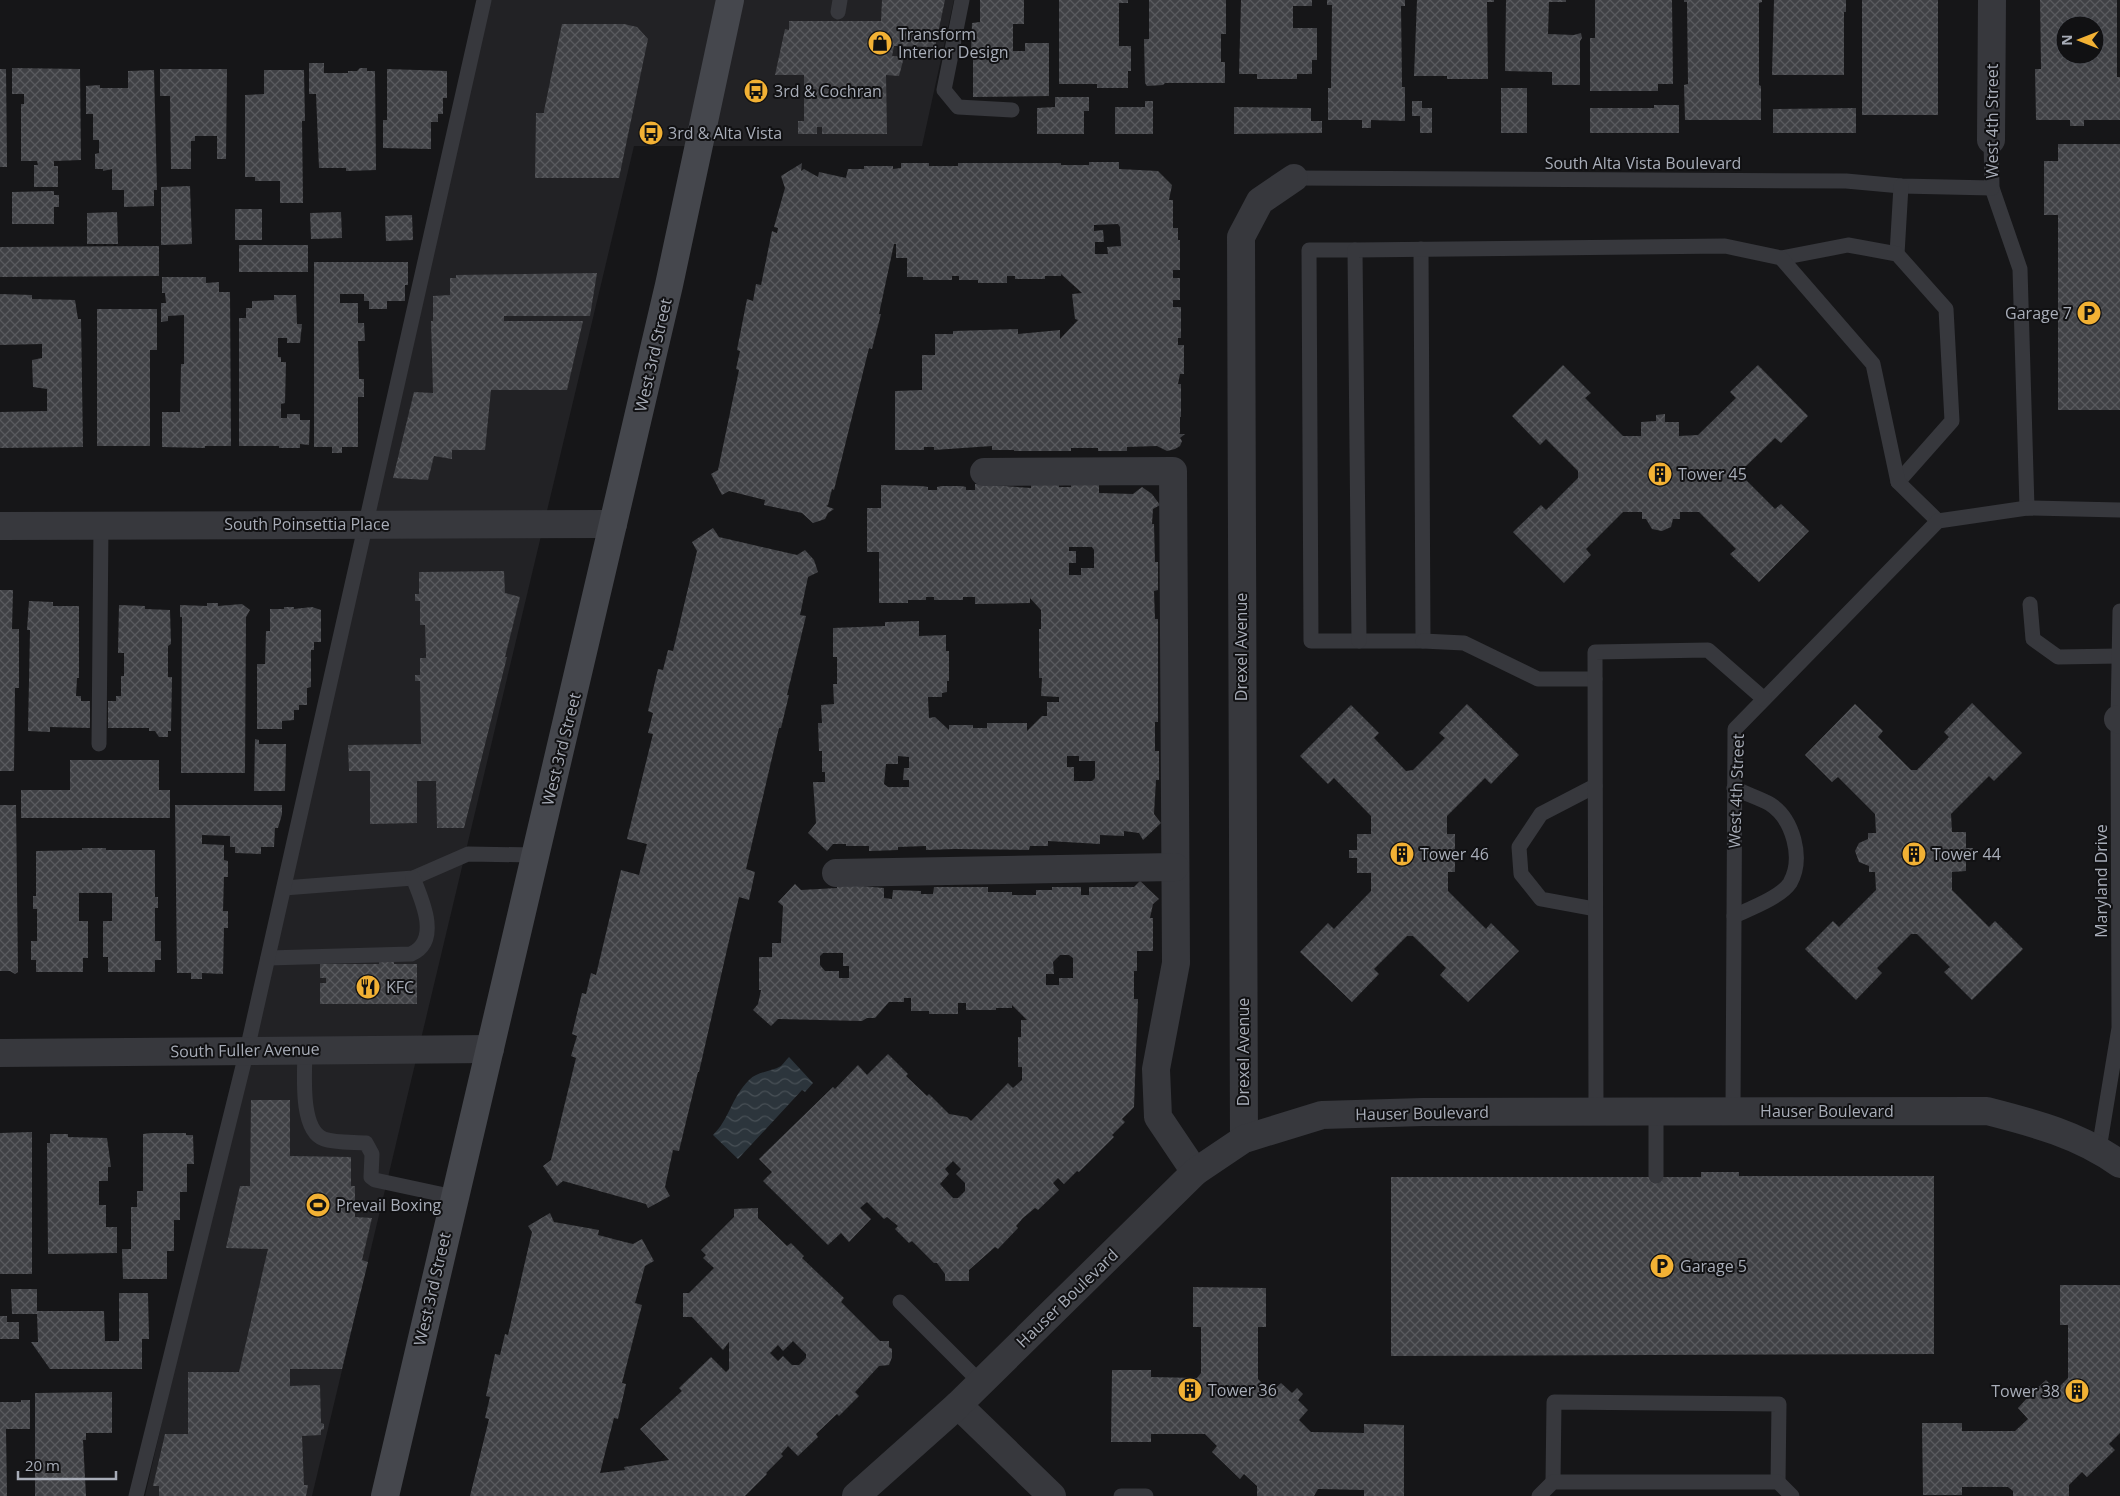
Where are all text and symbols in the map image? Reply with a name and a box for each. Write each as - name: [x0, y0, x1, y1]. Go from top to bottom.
- north arrow: [2055, 15, 2105, 65]
- place label: Transform Interior Design: [898, 23, 1009, 63]
- shop icon: Transform Interior Design: [867, 30, 893, 56]
- text: N: [2057, 34, 2076, 46]
- street label: West 4th Street: [1981, 63, 2003, 178]
- bus stop icon: 3rd & Cochran: [743, 78, 769, 104]
- place label: 3rd & Cochran: [774, 80, 882, 102]
- bus stop icon: 3rd & Alta Vista: [638, 120, 664, 146]
- place label: 3rd & Alta Vista: [668, 122, 782, 144]
- street label: South Alta Vista Boulevard: [1545, 152, 1741, 174]
- street label: West 3rd Street: [629, 296, 677, 414]
- parking icon: Garage 7: [2076, 300, 2102, 326]
- place label: Garage 7: [2005, 302, 2072, 324]
- building icon: Tower 45: [1647, 461, 1673, 487]
- place label: Tower 45: [1678, 463, 1747, 485]
- street label: South Poinsettia Place: [224, 513, 390, 535]
- street label: Drexel Avenue: [1230, 593, 1252, 701]
- street label: West 3rd Street: [536, 690, 586, 808]
- street label: West 4th Street: [1723, 733, 1749, 849]
- street label: Maryland Drive: [2090, 824, 2112, 938]
- building icon: Tower 46: [1389, 841, 1415, 867]
- building icon: Tower 44: [1901, 841, 1927, 867]
- place label: Tower 46: [1420, 843, 1489, 865]
- place label: Tower 44: [1932, 843, 2001, 865]
- restaurant icon: KFC: [355, 974, 381, 1000]
- place label: KFC: [386, 976, 414, 998]
- street label: Drexel Avenue: [1232, 998, 1254, 1106]
- street label: South Fuller Avenue: [170, 1038, 320, 1062]
- street label: Hauser Boulevard: [1760, 1100, 1894, 1122]
- street label: Hauser Boulevard: [1355, 1101, 1489, 1125]
- sports icon: Prevail Boxing: [305, 1192, 331, 1218]
- place label: Prevail Boxing: [336, 1194, 441, 1216]
- street label: West 3rd Street: [408, 1230, 456, 1348]
- street label: Hauser Boulevard: [1011, 1244, 1123, 1352]
- parking icon: Garage 5: [1649, 1253, 1675, 1279]
- place label: Garage 5: [1680, 1255, 1747, 1277]
- building icon: Tower 36: [1177, 1377, 1203, 1403]
- building icon: Tower 38: [2064, 1378, 2090, 1404]
- place label: Tower 36: [1208, 1379, 1277, 1401]
- place label: Tower 38: [1991, 1380, 2060, 1402]
- scale bar: [18, 1448, 115, 1480]
- text: 20 m: [25, 1455, 60, 1475]

